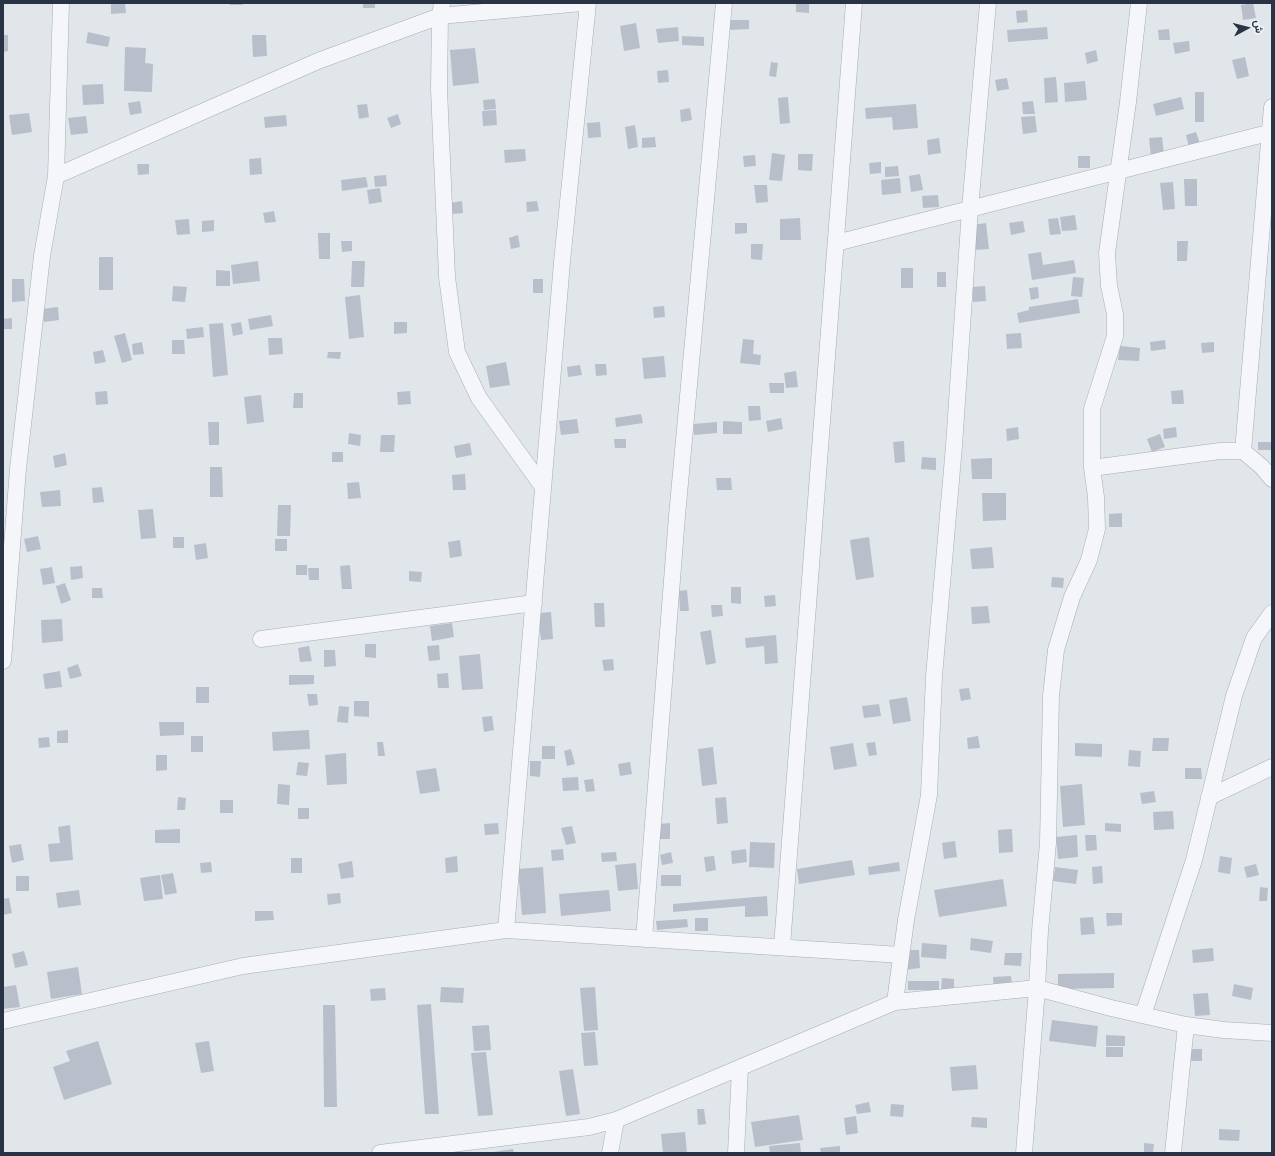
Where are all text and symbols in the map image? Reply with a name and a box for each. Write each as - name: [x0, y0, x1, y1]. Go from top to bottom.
- north arrow: [1227, 8, 1267, 48]
- text: ش: [1251, 19, 1267, 34]

